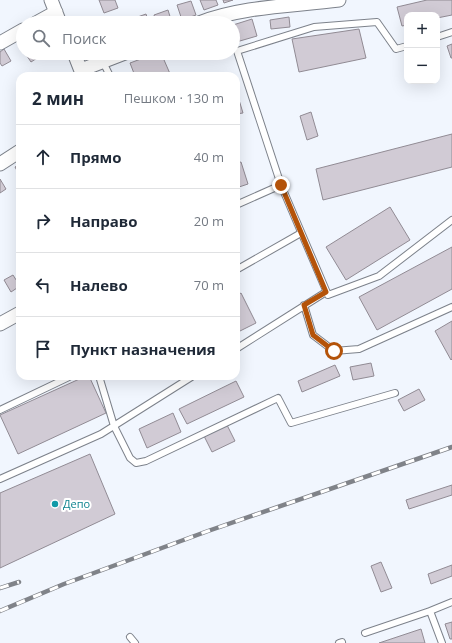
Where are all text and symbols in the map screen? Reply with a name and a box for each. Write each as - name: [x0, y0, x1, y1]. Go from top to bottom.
- map controls: [404, 12, 440, 84]
- button: +: [404, 12, 440, 48]
- search box: [16, 16, 240, 60]
- icon: search: [30, 27, 52, 49]
- text: Поиск: [62, 28, 106, 48]
- button: −: [404, 48, 440, 84]
- text: 2 мин: [32, 87, 84, 110]
- text: Пешком · 130 m: [124, 89, 224, 107]
- icon: ahead: [32, 146, 54, 168]
- text: Прямо: [70, 147, 122, 167]
- text: 40 m: [194, 148, 224, 166]
- route end: [272, 176, 290, 194]
- icon: right: [32, 210, 54, 232]
- text: Направо: [70, 211, 138, 231]
- text: 20 m: [194, 212, 224, 230]
- icon: left: [32, 274, 54, 296]
- text: Налево: [70, 275, 128, 295]
- text: 70 m: [194, 276, 224, 294]
- icon: arrive: [32, 338, 54, 360]
- text: Пункт назначения: [70, 339, 216, 359]
- route start: [325, 342, 343, 360]
- place label: Депо: [63, 496, 91, 511]
- marker: Депо: [50, 499, 60, 509]

